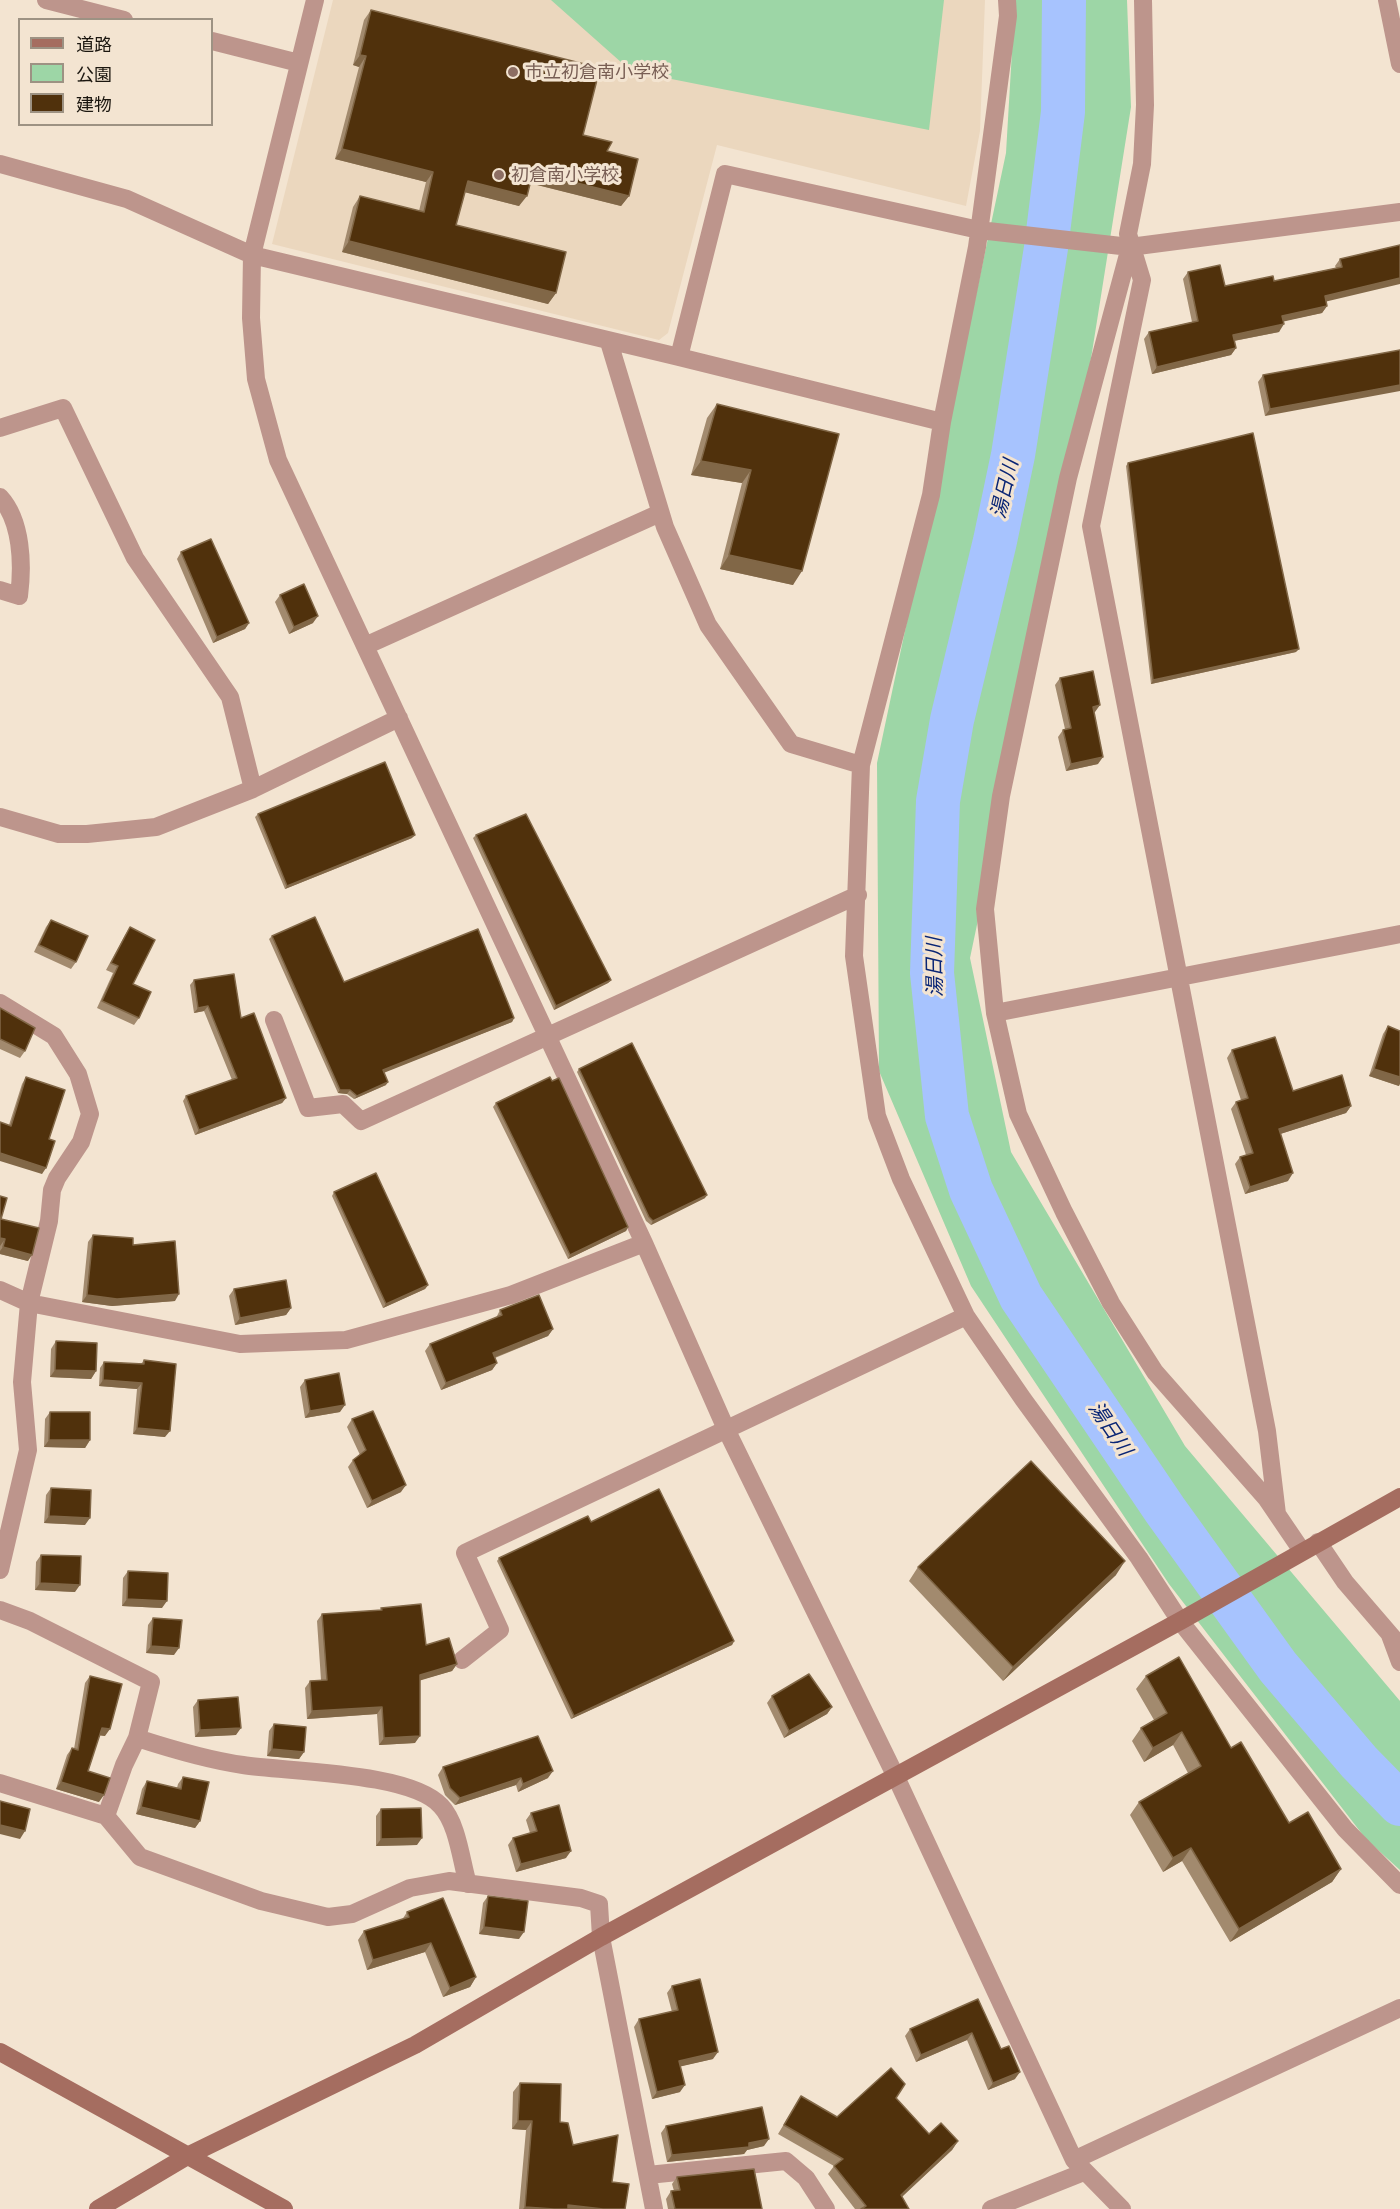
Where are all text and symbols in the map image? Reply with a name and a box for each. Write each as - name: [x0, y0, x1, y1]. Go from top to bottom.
- legend: [18, 18, 213, 126]
- text: 道路: [76, 34, 112, 55]
- place label: 市立初倉南小学校: [525, 61, 669, 83]
- text: 公園: [76, 64, 112, 85]
- marker: 市立初倉南小学校: [506, 65, 520, 79]
- text: 建物: [76, 94, 112, 115]
- place label: 初倉南小学校: [511, 164, 619, 186]
- marker: 初倉南小学校: [492, 168, 506, 182]
- water label: 湯日川: [987, 457, 1023, 521]
- water label: 湯日川: [922, 937, 948, 997]
- water label: 湯日川: [1083, 1397, 1137, 1461]

